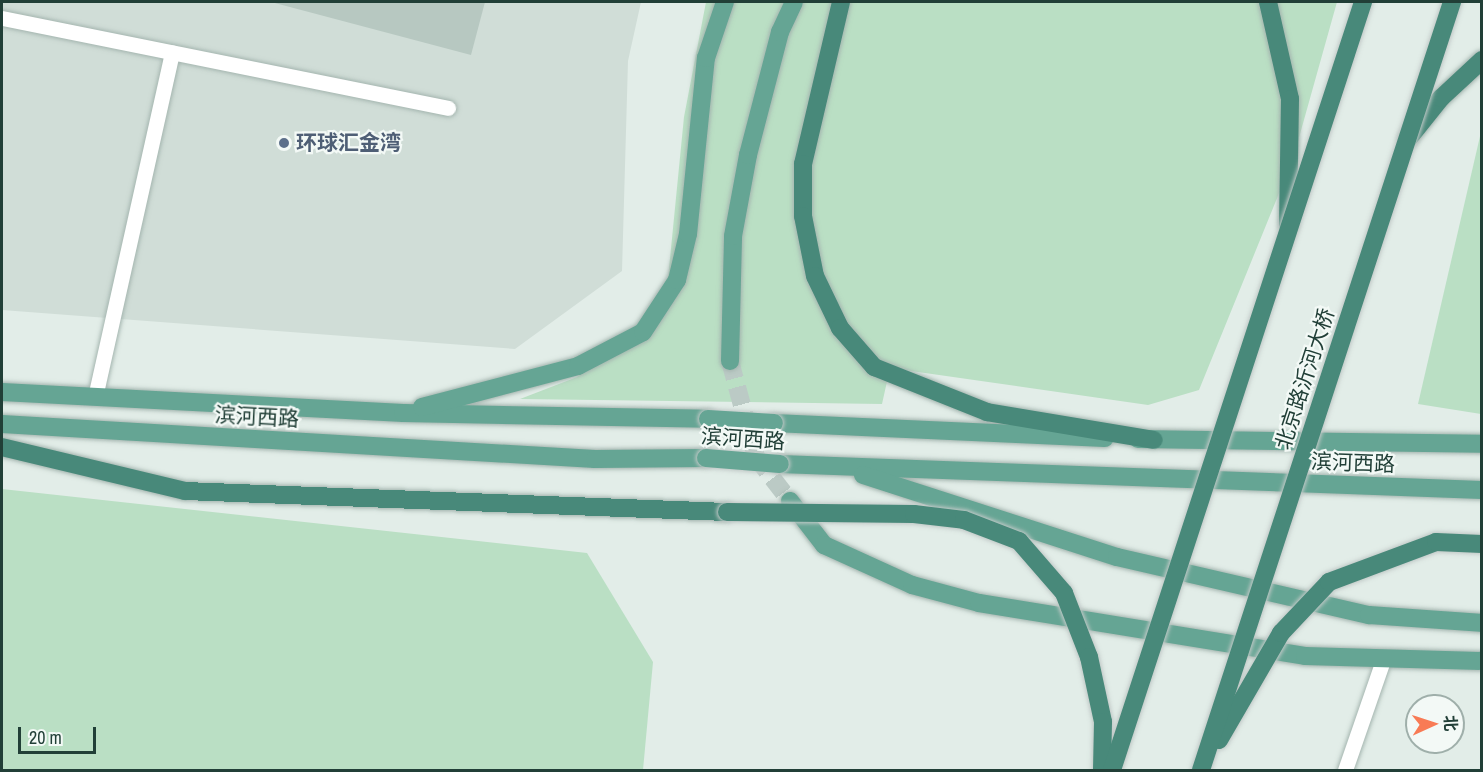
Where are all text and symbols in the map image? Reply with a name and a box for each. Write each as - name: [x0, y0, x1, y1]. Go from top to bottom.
- place label: 环球汇金湾: [296, 130, 401, 156]
- marker: 环球汇金湾: [277, 136, 291, 150]
- street label: 北京路沂河大桥: [1270, 305, 1340, 453]
- street label: 滨河西路: [214, 402, 300, 432]
- street label: 滨河西路: [700, 424, 786, 454]
- street label: 滨河西路: [1311, 449, 1395, 477]
- north arrow: [1405, 694, 1465, 754]
- scale bar: [21, 715, 99, 753]
- text: 北: [1440, 715, 1462, 732]
- text: 20 m: [29, 725, 62, 750]

